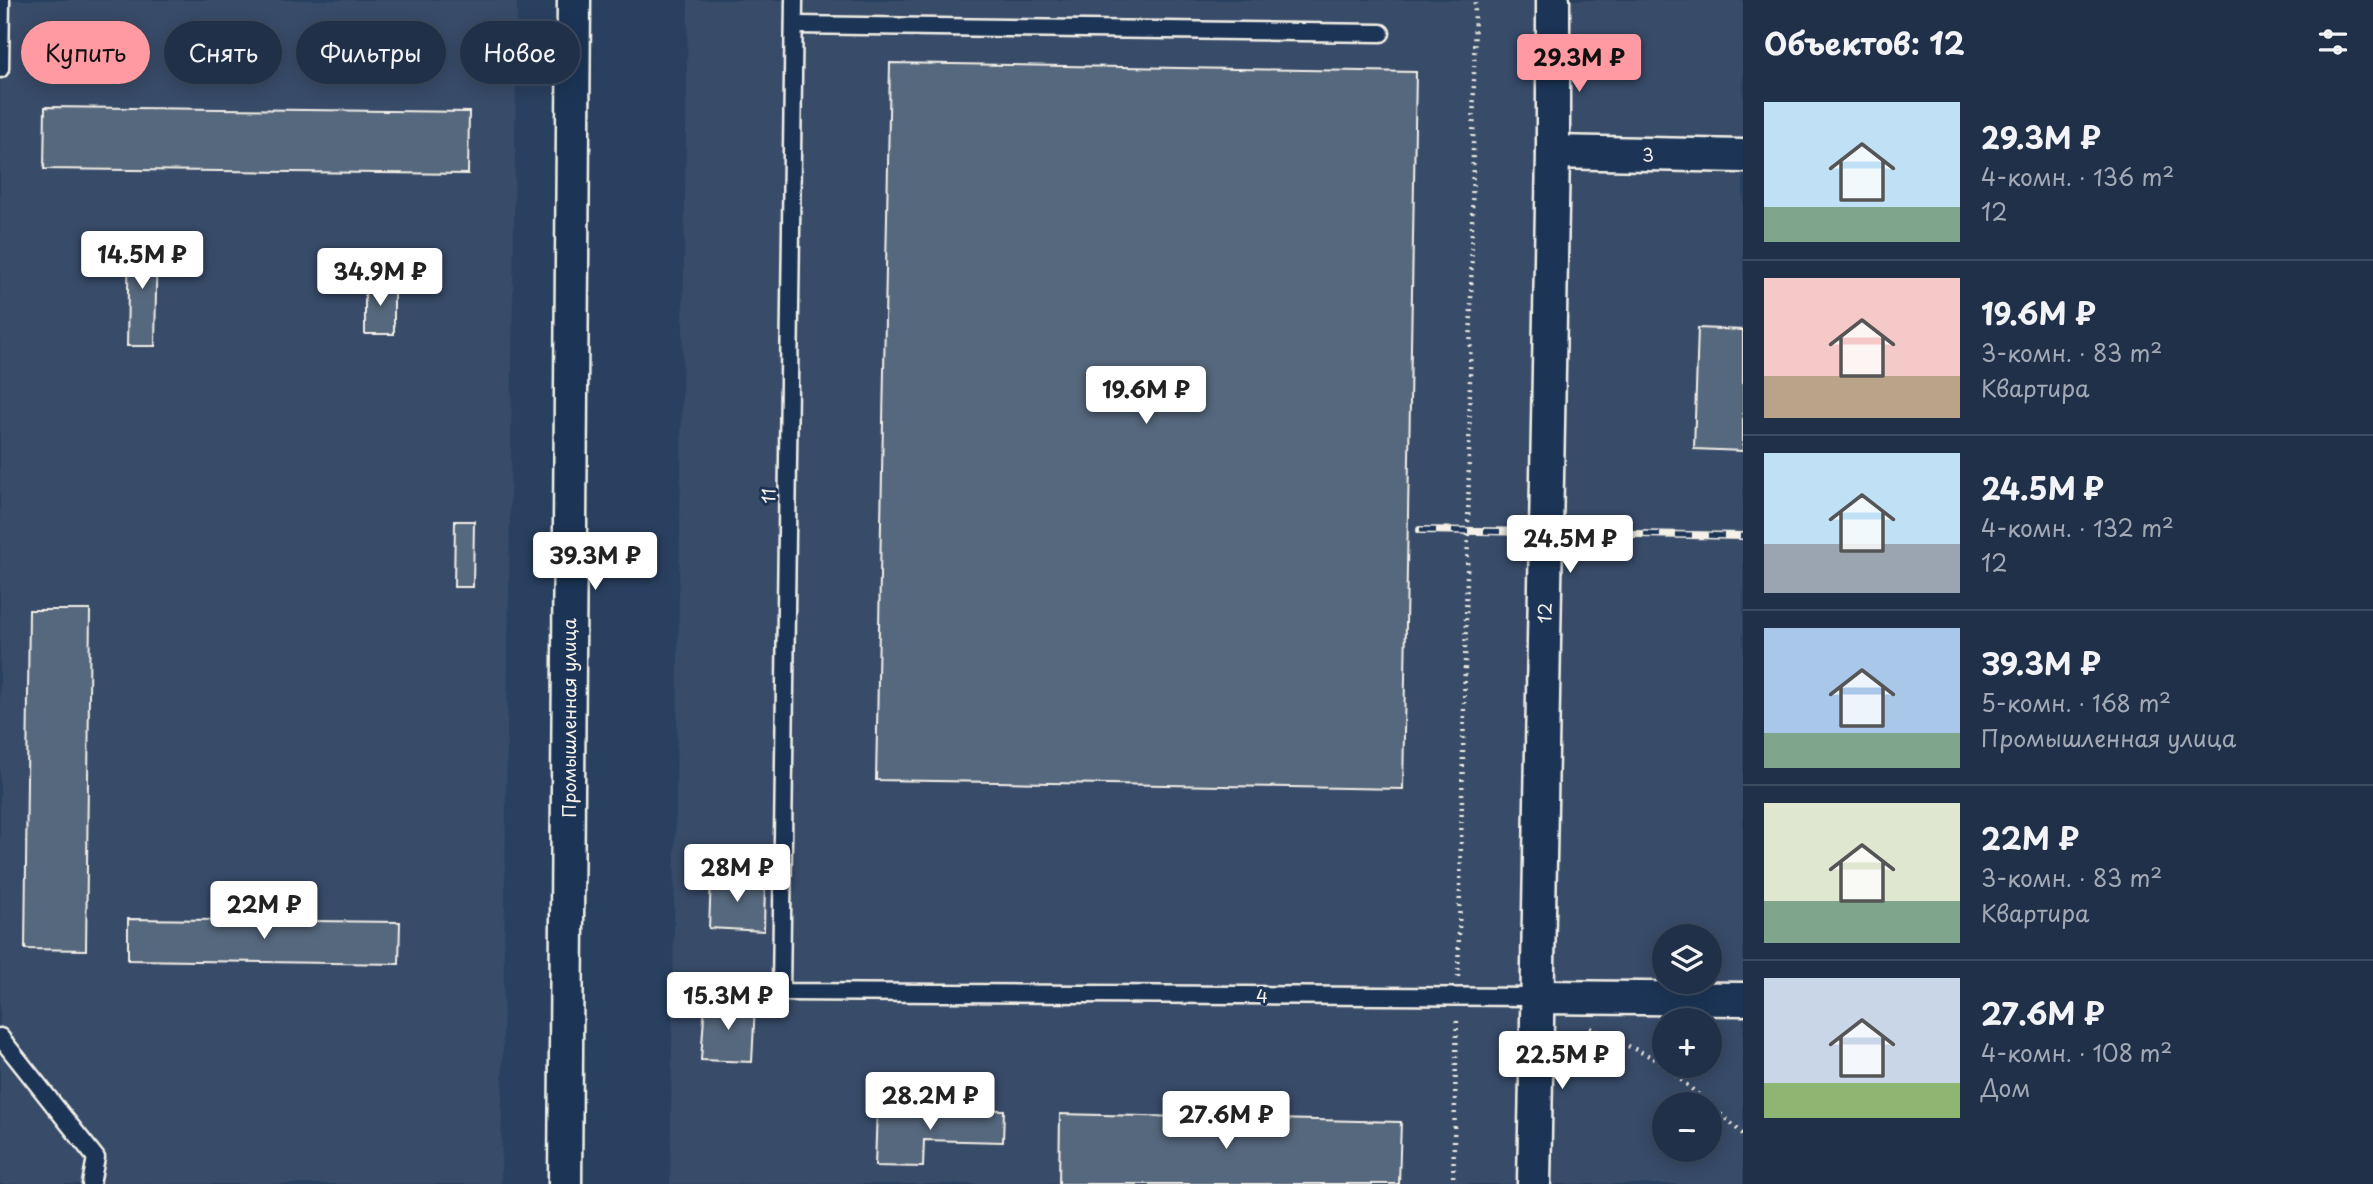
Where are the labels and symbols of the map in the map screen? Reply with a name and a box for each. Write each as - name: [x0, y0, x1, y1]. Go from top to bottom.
- pin: 29.3M ₽: [1514, 34, 1644, 94]
- street label: 3: [1642, 140, 1654, 168]
- pin: 14.5M ₽: [77, 232, 207, 291]
- pin: 34.9M ₽: [315, 248, 445, 308]
- pin: 19.6M ₽: [1081, 366, 1211, 426]
- street label: 11: [754, 488, 782, 504]
- pin: 24.5M ₽: [1505, 516, 1635, 575]
- pin: 39.3M ₽: [530, 532, 660, 592]
- street label: 12: [1530, 602, 1558, 624]
- street label: Промышленная улица: [555, 617, 582, 818]
- pin: 28M ₽: [688, 844, 786, 904]
- pin: 22M ₽: [215, 881, 313, 941]
- pin: 15.3M ₽: [663, 972, 793, 1032]
- street label: 4: [1256, 982, 1268, 1009]
- pin: 22.5M ₽: [1497, 1032, 1627, 1091]
- pin: 28.2M ₽: [865, 1072, 995, 1132]
- pin: 27.6M ₽: [1161, 1092, 1291, 1151]

